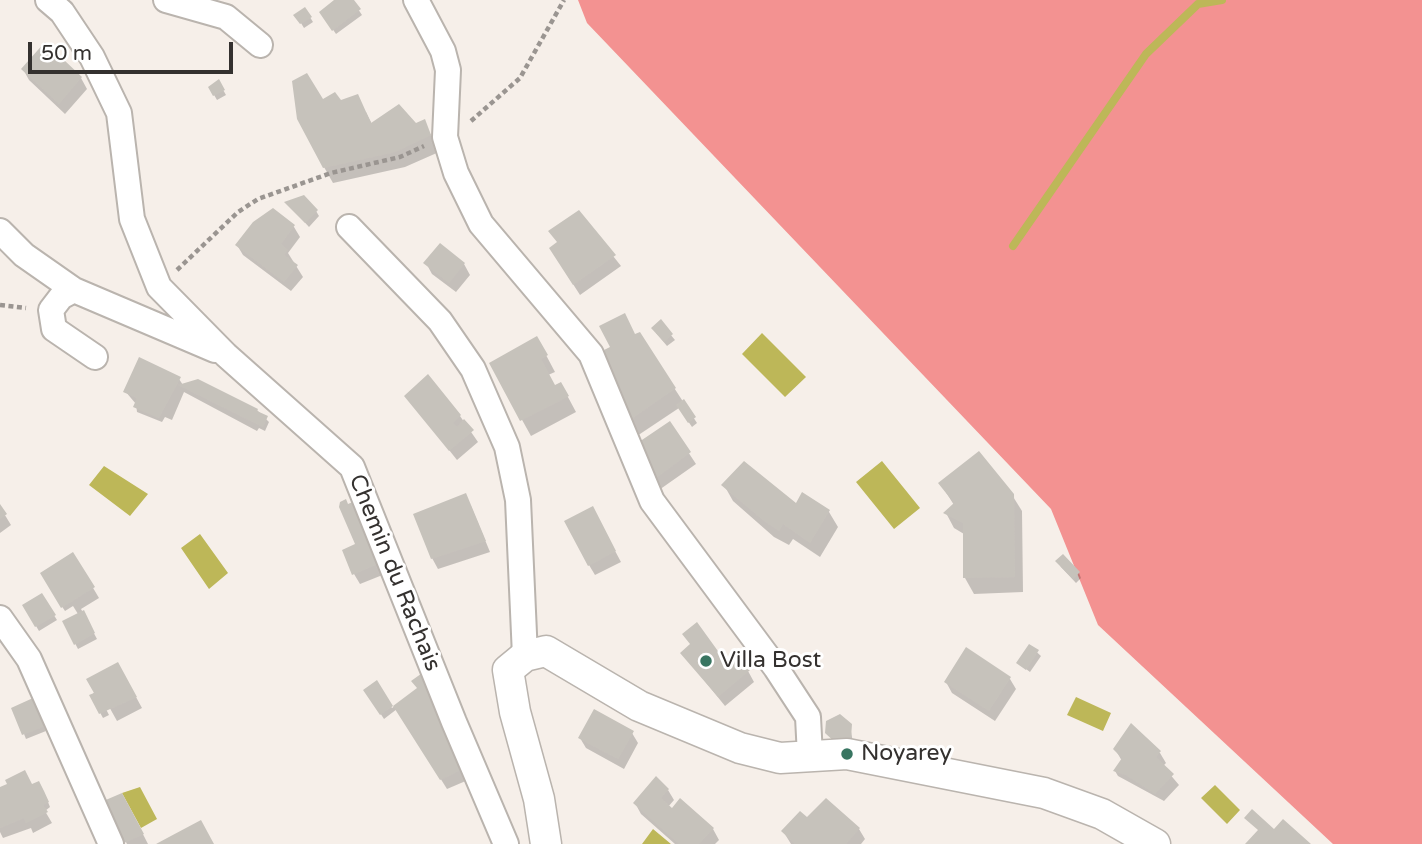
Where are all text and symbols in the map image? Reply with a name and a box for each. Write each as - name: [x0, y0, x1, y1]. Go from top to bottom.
- scale bar: [32, 28, 236, 72]
- text: 50 m: [41, 41, 92, 66]
- street label: Chemin du Rachais: [342, 471, 446, 675]
- place label: Villa Bost: [720, 647, 821, 675]
- marker: Villa Bost: [698, 653, 714, 669]
- place label: Noyarey: [861, 740, 952, 768]
- marker: Noyarey: [839, 746, 855, 762]

